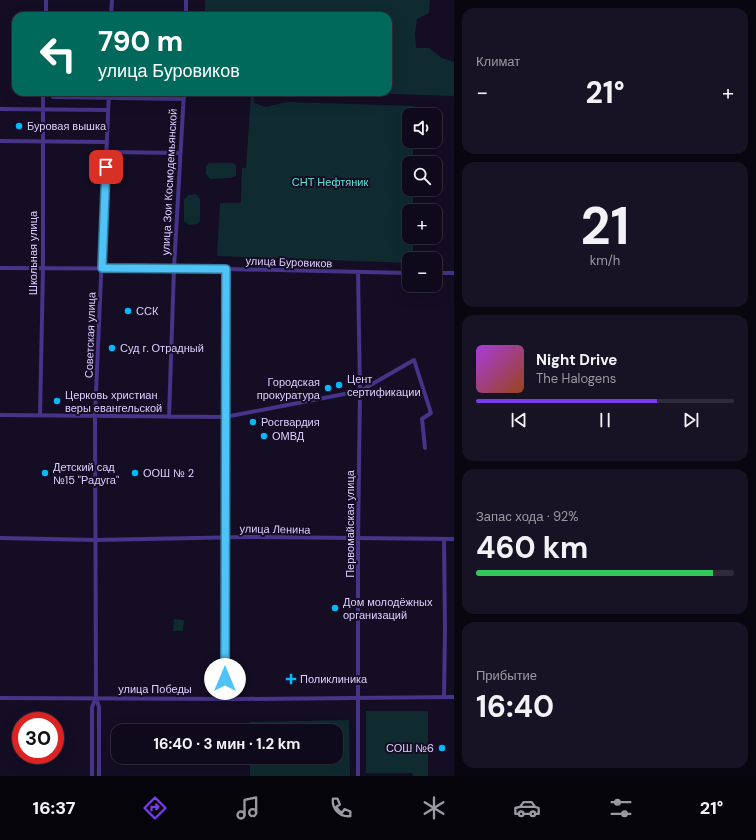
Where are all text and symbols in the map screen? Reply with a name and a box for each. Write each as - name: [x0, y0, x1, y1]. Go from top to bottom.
- text: 790 m: [98, 23, 183, 60]
- icon: left: [32, 28, 84, 80]
- text: Климат: [476, 53, 520, 70]
- text: улица Буровиков: [98, 59, 240, 83]
- text: 21°: [585, 73, 625, 112]
- text: −: [476, 78, 488, 107]
- text: +: [722, 78, 734, 107]
- street label: улица Зои Космодемьянской: [158, 108, 180, 256]
- map controls: [402, 108, 442, 292]
- button: sound: [402, 108, 442, 148]
- place label: Буровая вышка: [27, 119, 107, 133]
- marker: Буровая вышка: [14, 121, 24, 131]
- pin: [89, 150, 123, 184]
- icon: arrive: [95, 156, 117, 178]
- button: search: [402, 156, 442, 196]
- park label: СНТ Нефтяник: [292, 175, 368, 189]
- text: 21: [581, 192, 629, 260]
- button: +: [402, 204, 442, 244]
- street label: Школьная улица: [26, 210, 40, 295]
- button: −: [402, 252, 442, 292]
- text: km/h: [590, 252, 620, 269]
- street label: улица Буровиков: [245, 253, 333, 271]
- street label: Советская улица: [81, 291, 99, 378]
- place label: ССК: [136, 304, 159, 318]
- marker: ССК: [123, 306, 133, 316]
- place label: Суд г. Отрадный: [120, 341, 204, 355]
- marker: Суд г. Отрадный: [107, 343, 117, 353]
- text: Night Drive: [536, 350, 617, 370]
- text: The Halogens: [536, 370, 616, 387]
- place label: Цент сертификации: [347, 372, 421, 399]
- place label: Городская прокуратура: [257, 375, 321, 402]
- marker: Цент сертификации: [334, 380, 344, 390]
- marker: Городская прокуратура: [323, 383, 333, 393]
- place label: Церковь христиан веры евангельской: [65, 388, 162, 415]
- marker: Церковь христиан веры евангельской: [52, 396, 62, 406]
- icon: previous: [508, 409, 530, 431]
- icon: pause: [594, 409, 616, 431]
- icon: next: [680, 409, 702, 431]
- place label: Росгвардия: [261, 415, 320, 429]
- marker: Росгвардия: [248, 417, 258, 427]
- place label: ОМВД: [272, 429, 305, 443]
- marker: ОМВД: [259, 431, 269, 441]
- place label: Детский сад №15 "Радуга": [53, 460, 119, 487]
- place label: ООШ № 2: [143, 466, 194, 480]
- marker: Детский сад №15 "Радуга": [40, 468, 50, 478]
- marker: ООШ № 2: [130, 468, 140, 478]
- street label: Первомайская улица: [343, 469, 357, 578]
- text: Запас хода · 92%: [476, 508, 579, 525]
- street label: улица Ленина: [239, 521, 311, 537]
- text: 460 km: [476, 528, 588, 567]
- place label: Дом молодёжных организаций: [343, 595, 433, 622]
- marker: Дом молодёжных организаций: [330, 603, 340, 613]
- position arrow: [204, 658, 246, 700]
- text: Прибытие: [476, 667, 537, 684]
- place label: Поликлиника: [300, 672, 368, 686]
- marker: Поликлиника: [285, 673, 297, 685]
- street label: улица Победы: [118, 682, 192, 696]
- text: 16:40: [476, 687, 554, 726]
- speed limit sign: 30: [12, 712, 64, 764]
- text: 16:40 · 3 мин · 1.2 km: [154, 734, 300, 754]
- place label: СОШ №6: [386, 741, 434, 755]
- marker: СОШ №6: [437, 743, 447, 753]
- icon: directions: [141, 794, 169, 822]
- icon: music: [234, 794, 262, 822]
- icon: phone: [327, 794, 355, 822]
- icon: climate: [420, 794, 448, 822]
- icon: car: [513, 794, 541, 822]
- icon: filters: [607, 794, 635, 822]
- text: 16:37: [33, 796, 76, 820]
- text: 21°: [700, 796, 723, 820]

